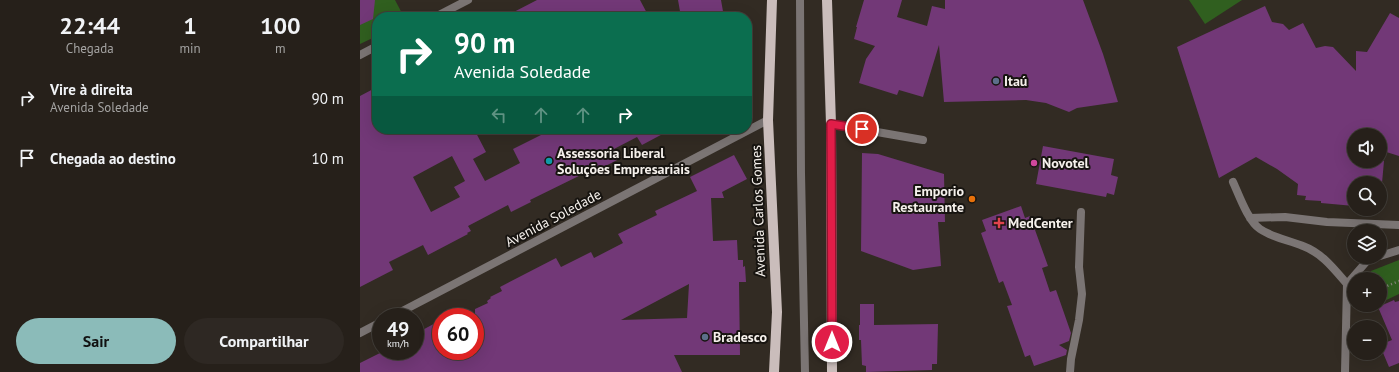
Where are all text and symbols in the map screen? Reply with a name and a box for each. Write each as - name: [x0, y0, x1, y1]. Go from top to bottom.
- text: 22:44: [59, 10, 120, 41]
- text: 1: [183, 10, 197, 41]
- text: 100: [260, 10, 301, 41]
- text: 90 m: [454, 24, 515, 61]
- icon: right: [388, 28, 440, 80]
- text: Chegada: [66, 40, 114, 57]
- text: min: [179, 40, 201, 57]
- text: m: [275, 40, 286, 57]
- text: Avenida Soledade: [454, 60, 591, 83]
- place label: Itaú: [1004, 72, 1027, 90]
- marker: Itaú: [991, 76, 1001, 86]
- text: Vire à direita: [50, 80, 133, 99]
- icon: right: [16, 87, 38, 109]
- text: 90 m: [311, 89, 344, 108]
- text: Avenida Soledade: [50, 99, 149, 116]
- icon: left: [488, 104, 510, 126]
- icon: ahead: [530, 104, 552, 126]
- icon: ahead: [572, 104, 594, 126]
- icon: right: [614, 104, 636, 126]
- pin: [845, 112, 879, 146]
- icon: arrive: [851, 118, 873, 140]
- map controls: [1347, 128, 1387, 360]
- button: sound: [1347, 128, 1387, 168]
- place label: Assessoria Liberal Soluções Empresariais: [557, 144, 690, 178]
- street label: Avenida Carlos Gomes: [747, 145, 769, 277]
- icon: arrive: [16, 147, 38, 169]
- text: Chegada ao destino: [50, 149, 176, 168]
- text: 10 m: [311, 149, 344, 168]
- place label: Novotel: [1042, 154, 1090, 172]
- marker: Assessoria Liberal Soluções Empresariais: [544, 156, 554, 166]
- marker: Novotel: [1029, 158, 1039, 168]
- button: search: [1347, 176, 1387, 216]
- place label: Emporio Restaurante: [892, 182, 964, 216]
- street label: Avenida Soledade: [502, 185, 604, 251]
- marker: Emporio Restaurante: [967, 194, 977, 204]
- place label: MedCenter: [1008, 214, 1073, 232]
- marker: MedCenter: [993, 217, 1005, 229]
- button: layers: [1347, 224, 1387, 264]
- button: +: [1347, 272, 1387, 312]
- speed limit sign: 60: [432, 308, 484, 360]
- text: 49: [387, 316, 409, 342]
- button: Sair: [16, 318, 176, 364]
- button: Compartilhar: [184, 318, 344, 364]
- button: −: [1347, 320, 1387, 360]
- position arrow: [811, 321, 853, 363]
- place label: Bradesco: [713, 328, 768, 346]
- marker: Bradesco: [700, 332, 710, 342]
- text: km/h: [387, 337, 409, 350]

